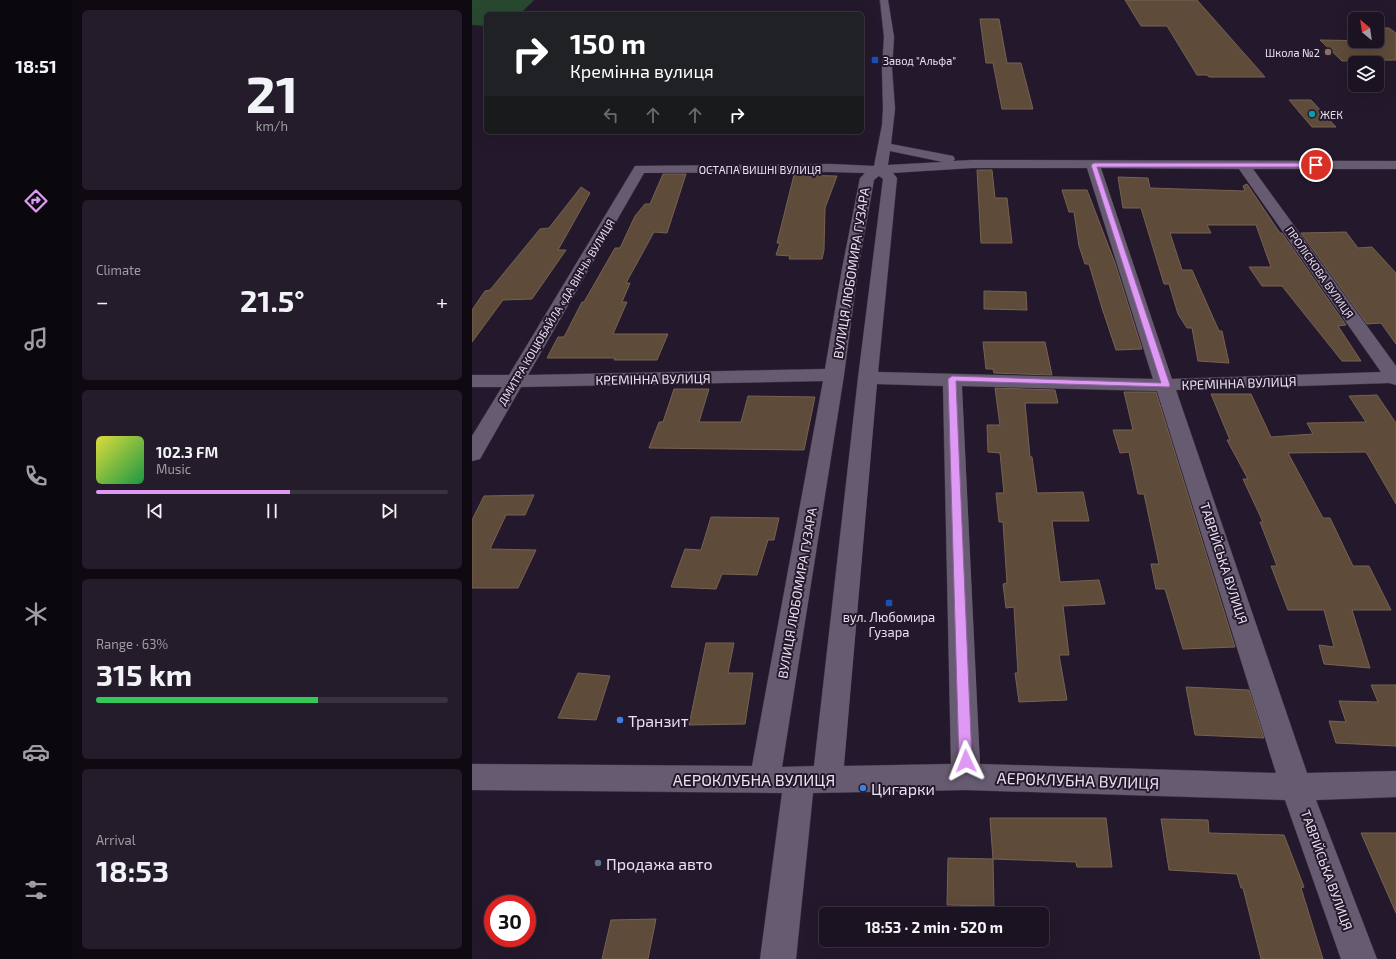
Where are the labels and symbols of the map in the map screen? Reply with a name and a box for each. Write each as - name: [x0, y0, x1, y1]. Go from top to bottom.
- north arrow: [1348, 12, 1384, 48]
- place label: Школа №2: [1265, 46, 1320, 59]
- marker: Школа №2: [1323, 47, 1333, 57]
- place label: Завод "Альфа": [883, 54, 956, 67]
- marker: Завод "Альфа": [870, 55, 880, 65]
- place label: ЖЕК: [1320, 108, 1343, 121]
- marker: ЖЕК: [1307, 109, 1317, 119]
- pin: [1299, 148, 1333, 182]
- street label: ОСТАПА ВИШНІ ВУЛИЦЯ: [699, 163, 821, 176]
- street label: ВУЛИЦЯ ЛЮБОМИРА ГУЗАРА: [830, 186, 872, 360]
- street label: ДМИТРА КОЦЮБАЙЛА «ДА ВІНЧІ» ВУЛИЦЯ: [495, 217, 617, 407]
- street label: ПРОЛІСКОВА ВУЛИЦЯ: [1283, 224, 1357, 320]
- street label: КРЕМІННА ВУЛИЦЯ: [595, 370, 711, 388]
- street label: КРЕМІННА ВУЛИЦЯ: [1181, 373, 1297, 393]
- street label: ТАВРІЙСЬКА ВУЛИЦЯ: [1197, 500, 1251, 626]
- street label: ВУЛИЦЯ ЛЮБОМИРА ГУЗАРА: [774, 506, 820, 680]
- marker: вул. Любомира Гузара: [884, 598, 894, 608]
- place label: вул. Любомира Гузара: [843, 609, 935, 640]
- place label: Транзит: [628, 711, 689, 730]
- marker: Транзит: [615, 715, 625, 725]
- position arrow: [945, 740, 987, 782]
- street label: АЕРОКЛУБНА ВУЛИЦЯ: [997, 768, 1159, 792]
- street label: АЕРОКЛУБНА ВУЛИЦЯ: [673, 770, 835, 789]
- place label: Цигарки: [871, 779, 935, 798]
- marker: Цигарки: [858, 783, 868, 793]
- street label: ТАВРІЙСЬКА ВУЛИЦЯ: [1298, 808, 1356, 932]
- place label: Продажа авто: [606, 854, 713, 873]
- marker: Продажа авто: [593, 858, 603, 868]
- speed limit sign: 30: [484, 895, 536, 947]

